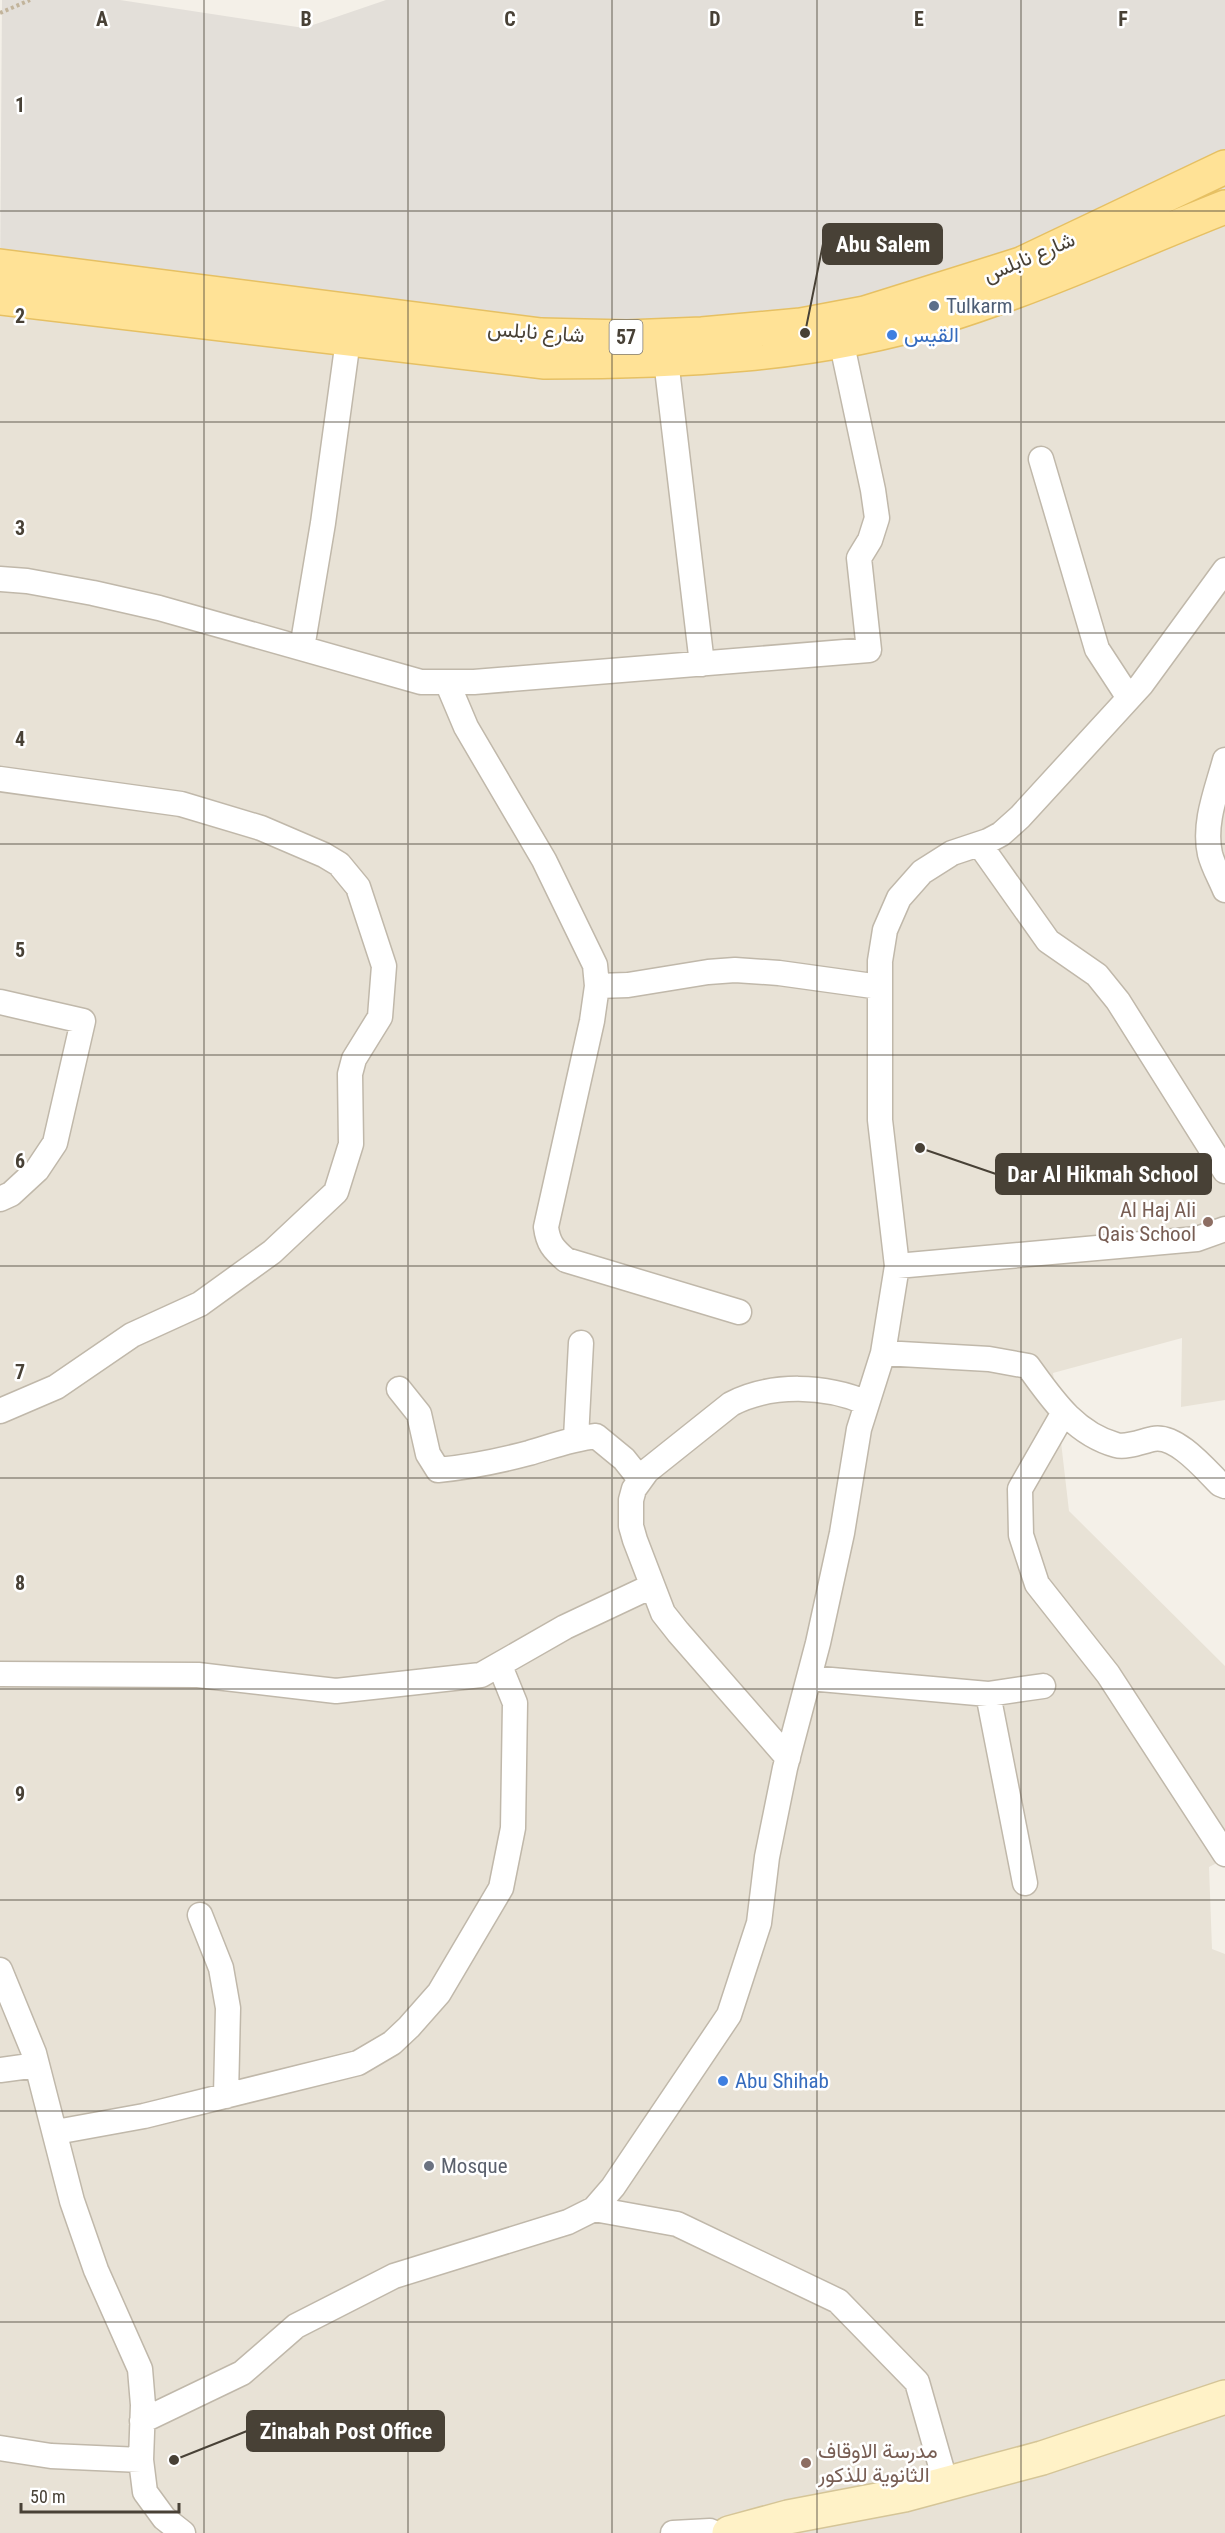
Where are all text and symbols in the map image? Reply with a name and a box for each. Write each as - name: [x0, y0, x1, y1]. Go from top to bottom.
- text: A: [96, 7, 108, 31]
- text: B: [300, 7, 312, 31]
- text: C: [504, 7, 516, 31]
- text: D: [709, 7, 721, 31]
- text: E: [914, 7, 924, 31]
- text: F: [1118, 7, 1128, 31]
- text: 1: [15, 93, 25, 117]
- callout: Abu Salem: [823, 224, 942, 264]
- street label: شارع نابلس: [979, 227, 1079, 289]
- text: Abu Salem: [836, 232, 930, 257]
- place label: Tulkarm: [946, 294, 1013, 318]
- marker: Tulkarm: [927, 299, 941, 313]
- text: 2: [15, 304, 25, 328]
- street label: شارع نابلس: [486, 317, 585, 349]
- road number: 57: [610, 320, 642, 354]
- place label: القيس: [904, 323, 959, 347]
- marker: القيس: [885, 328, 899, 342]
- text: 3: [15, 516, 25, 540]
- text: 4: [15, 727, 25, 751]
- text: 5: [15, 938, 25, 962]
- text: 6: [15, 1149, 25, 1173]
- callout: Dar Al Hikmah School: [996, 1154, 1211, 1194]
- text: Dar Al Hikmah School: [1007, 1162, 1199, 1187]
- place label: Al Haj Ali Qais School: [1097, 1198, 1196, 1246]
- marker: Al Haj Ali Qais School: [1201, 1215, 1215, 1229]
- text: 7: [15, 1360, 25, 1384]
- text: 8: [15, 1571, 25, 1595]
- text: 9: [15, 1782, 25, 1806]
- place label: Abu Shihab: [735, 2069, 829, 2093]
- marker: Abu Shihab: [716, 2074, 730, 2088]
- place label: Mosque: [441, 2154, 508, 2178]
- marker: Mosque: [422, 2159, 436, 2173]
- callout: Zinabah Post Office: [247, 2411, 444, 2451]
- text: Zinabah Post Office: [260, 2419, 432, 2444]
- place label: مدرسة الاوقاف الثانوية للذكور: [817, 2439, 938, 2488]
- marker: مدرسة الاوقاف الثانوية للذكور: [799, 2456, 813, 2470]
- scale bar: [21, 2476, 178, 2514]
- text: 50 m: [30, 2486, 65, 2507]

